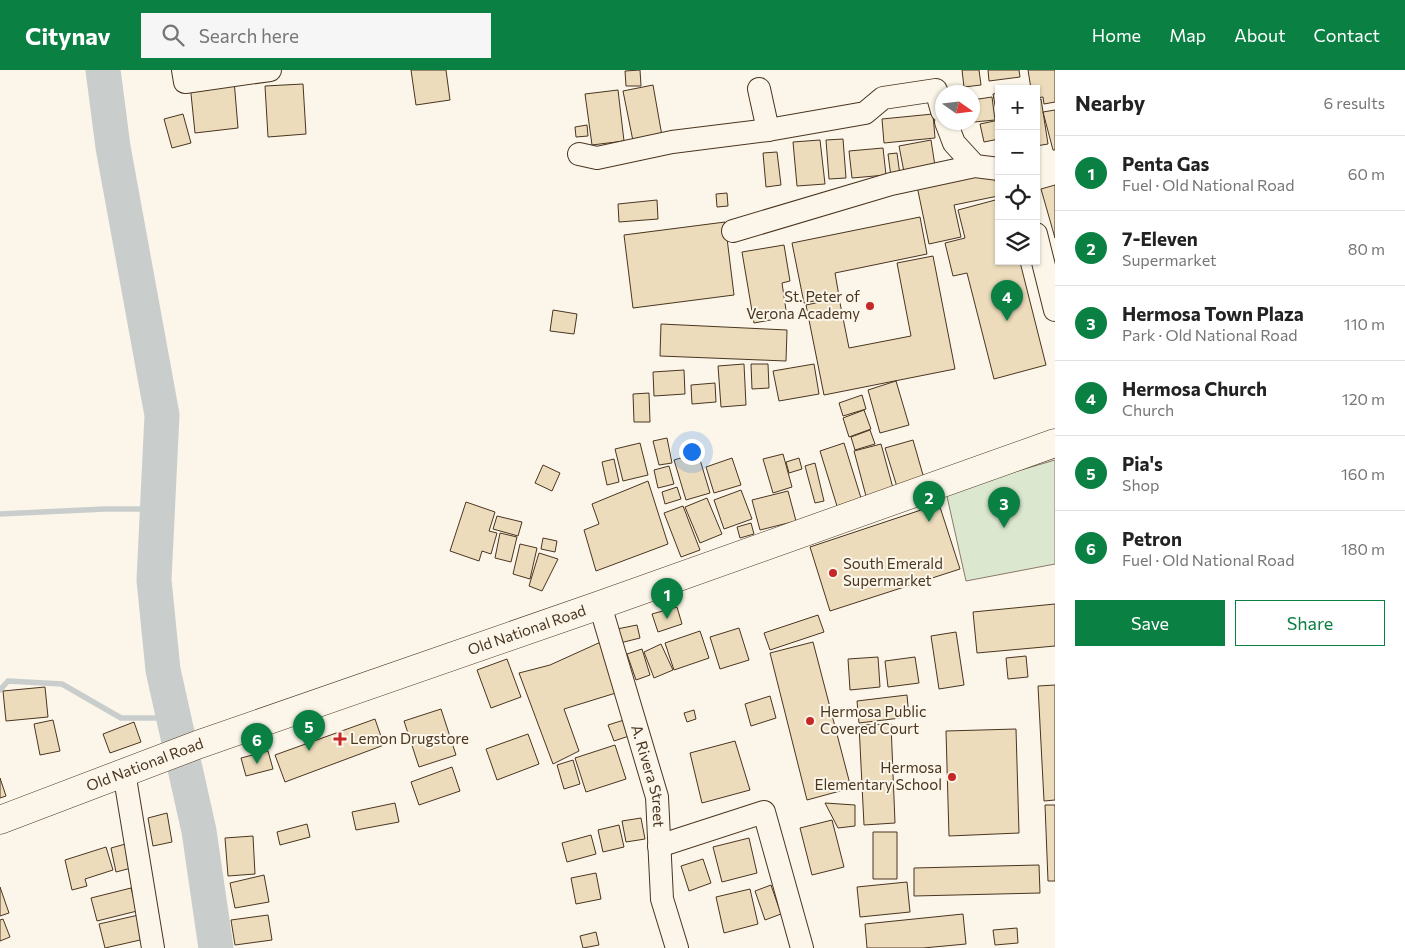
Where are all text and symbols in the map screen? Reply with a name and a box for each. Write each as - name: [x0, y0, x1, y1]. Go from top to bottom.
- search box: [141, 13, 491, 58]
- text: Citynav: [25, 21, 111, 50]
- icon: search: [159, 21, 187, 49]
- text: Search here: [199, 24, 299, 47]
- text: Home: [1092, 24, 1141, 46]
- text: Map: [1169, 24, 1206, 46]
- text: About: [1234, 24, 1286, 46]
- text: Contact: [1314, 24, 1380, 46]
- north arrow: [935, 85, 980, 130]
- map controls: [995, 85, 1040, 265]
- button: +: [995, 85, 1040, 130]
- text: Nearby: [1075, 90, 1145, 115]
- text: 6 results: [1324, 93, 1385, 112]
- button: −: [995, 130, 1040, 175]
- text: Penta Gas: [1122, 152, 1209, 175]
- text: 1: [1087, 164, 1095, 183]
- text: 60 m: [1348, 164, 1385, 183]
- button: locate: [995, 175, 1040, 220]
- text: Fuel · Old National Road: [1122, 175, 1294, 194]
- button: layers: [995, 220, 1040, 265]
- text: 7-Eleven: [1122, 227, 1198, 250]
- text: 2: [1086, 239, 1096, 258]
- text: 80 m: [1348, 239, 1385, 258]
- text: Supermarket: [1122, 250, 1217, 269]
- pin: 4: [991, 280, 1023, 321]
- place label: St. Peter of Verona Academy: [746, 287, 860, 322]
- marker: St. Peter of Verona Academy: [864, 300, 876, 312]
- text: Hermosa Town Plaza: [1122, 302, 1304, 325]
- text: 3: [1086, 314, 1096, 333]
- text: 110 m: [1344, 314, 1385, 333]
- text: Park · Old National Road: [1122, 325, 1298, 344]
- text: Hermosa Church: [1122, 377, 1267, 400]
- text: 4: [1086, 389, 1096, 408]
- text: 120 m: [1342, 389, 1385, 408]
- text: Church: [1122, 400, 1174, 419]
- your location: [679, 439, 705, 465]
- text: Pia's: [1122, 452, 1163, 475]
- text: 5: [1086, 464, 1096, 483]
- text: 160 m: [1341, 464, 1385, 483]
- text: Shop: [1122, 475, 1160, 494]
- pin: 2: [913, 481, 945, 522]
- pin: 3: [988, 487, 1020, 528]
- text: Petron: [1122, 527, 1182, 550]
- text: 6: [1086, 539, 1096, 558]
- text: 180 m: [1341, 539, 1385, 558]
- text: Fuel · Old National Road: [1122, 550, 1294, 569]
- place label: South Emerald Supermarket: [843, 554, 943, 589]
- marker: South Emerald Supermarket: [827, 567, 839, 579]
- pin: 1: [651, 578, 683, 619]
- button: Save: [1075, 600, 1225, 646]
- button: Share: [1235, 600, 1385, 646]
- street label: Old National Road: [465, 601, 588, 658]
- place label: Hermosa Public Covered Court: [820, 702, 926, 737]
- pin: 5: [293, 710, 325, 751]
- marker: Hermosa Public Covered Court: [804, 715, 816, 727]
- street label: A. Rivera Street: [628, 722, 668, 828]
- pin: 6: [241, 723, 273, 764]
- place label: Lemon Drugstore: [350, 729, 469, 747]
- marker: Lemon Drugstore: [334, 733, 346, 745]
- street label: Old National Road: [83, 734, 205, 794]
- place label: Hermosa Elementary School: [815, 758, 942, 793]
- marker: Hermosa Elementary School: [946, 771, 958, 783]

